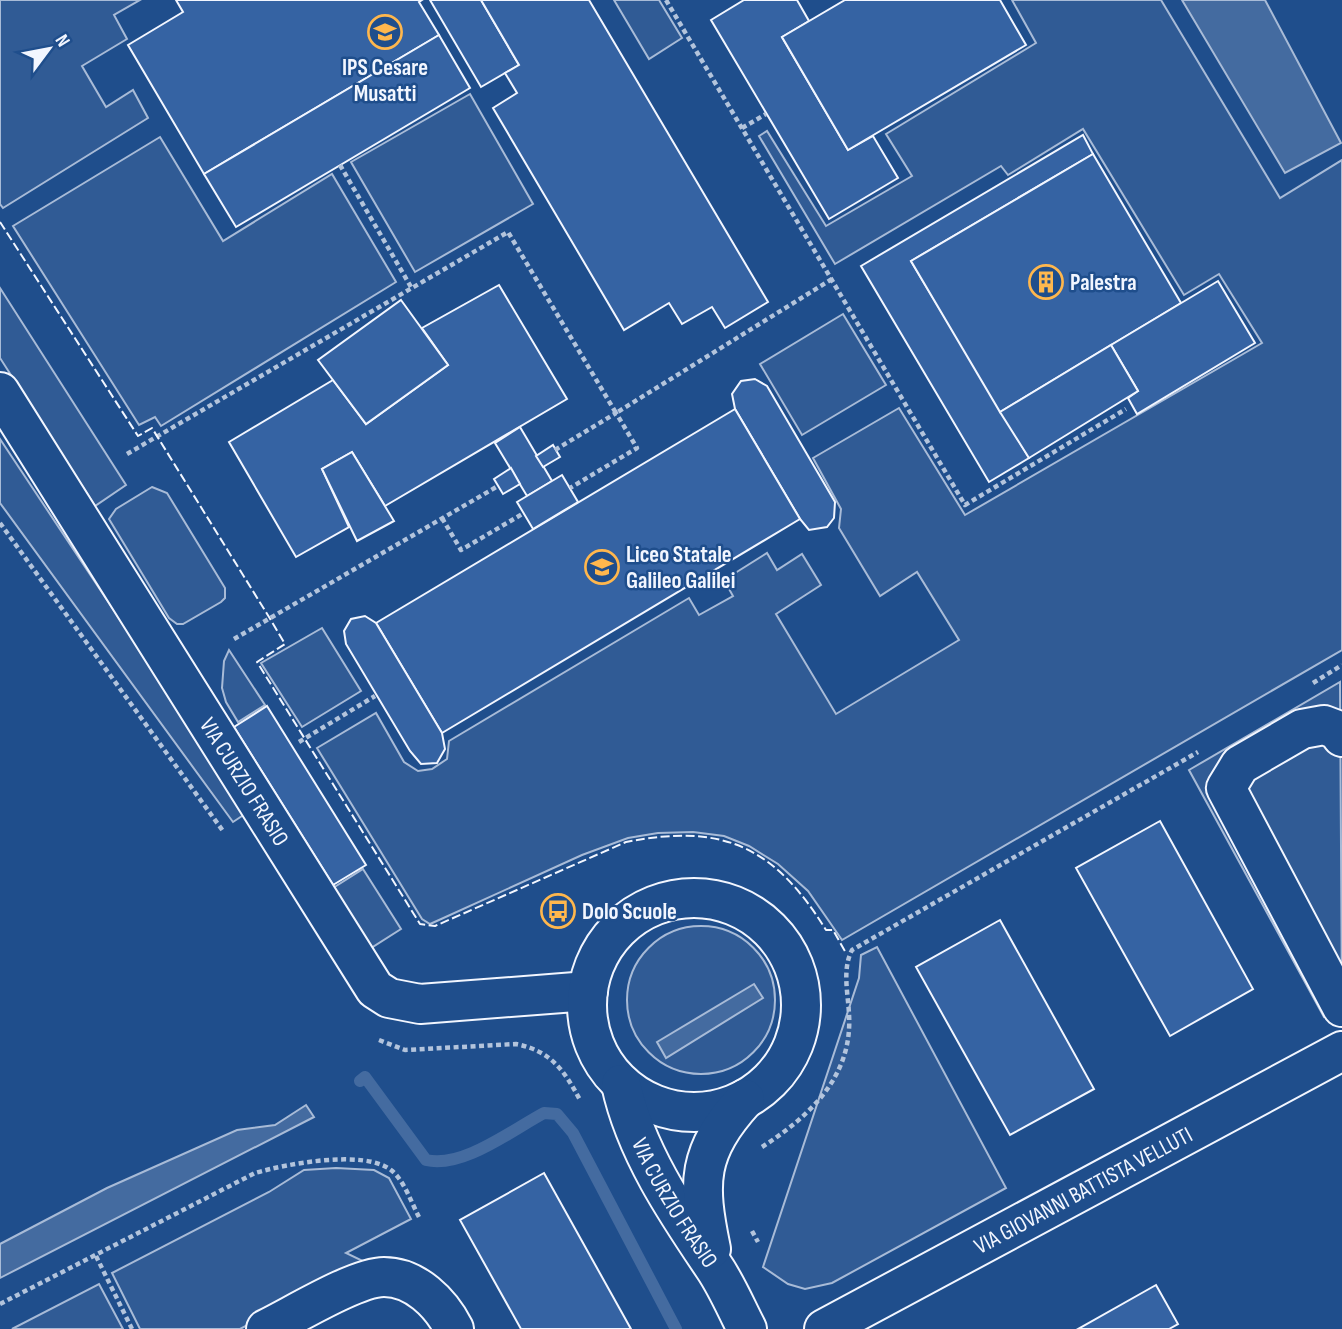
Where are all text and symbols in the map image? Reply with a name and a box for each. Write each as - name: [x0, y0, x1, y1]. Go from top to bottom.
- school or university icon: IPS Cesare Musatti: [366, 13, 404, 51]
- north arrow: [14, 14, 84, 84]
- text: N: [50, 30, 75, 51]
- place label: IPS Cesare Musatti: [342, 54, 428, 108]
- building icon: Palestra: [1027, 263, 1065, 301]
- place label: Palestra: [1070, 269, 1137, 297]
- place label: Liceo Statale Galileo Galilei: [626, 541, 735, 595]
- school or university icon: Liceo Statale Galileo Galilei: [583, 548, 621, 586]
- street label: VIA CURZIO FRASIO: [193, 713, 295, 851]
- bus stop icon: Dolo Scuole: [539, 892, 577, 930]
- place label: Dolo Scuole: [582, 898, 677, 926]
- street label: VIA GIOVANNI BATTISTA VELLUTI: [970, 1121, 1197, 1261]
- street label: VIA CURZIO FRASIO: [625, 1134, 723, 1273]

